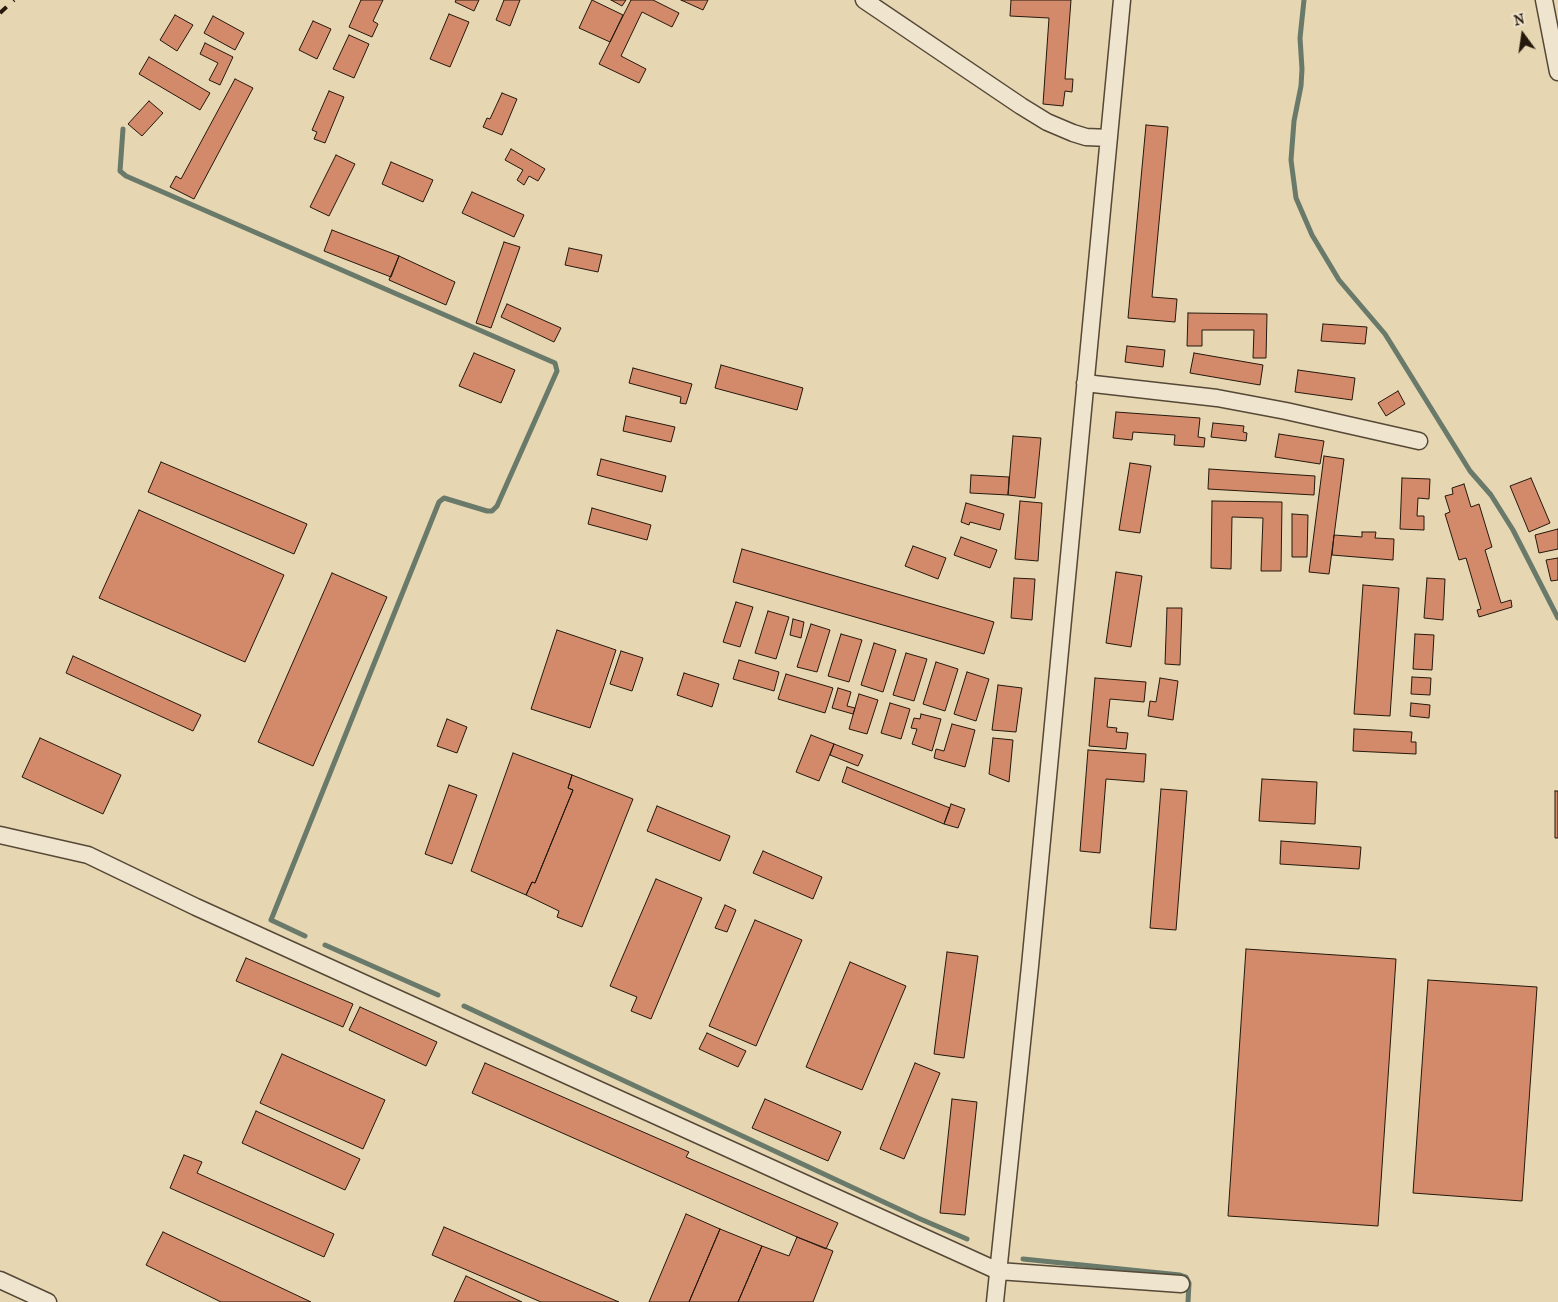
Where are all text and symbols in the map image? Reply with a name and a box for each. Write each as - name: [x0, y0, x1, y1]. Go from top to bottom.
- north arrow: [1498, 10, 1548, 60]
- text: N: [1512, 10, 1526, 29]

